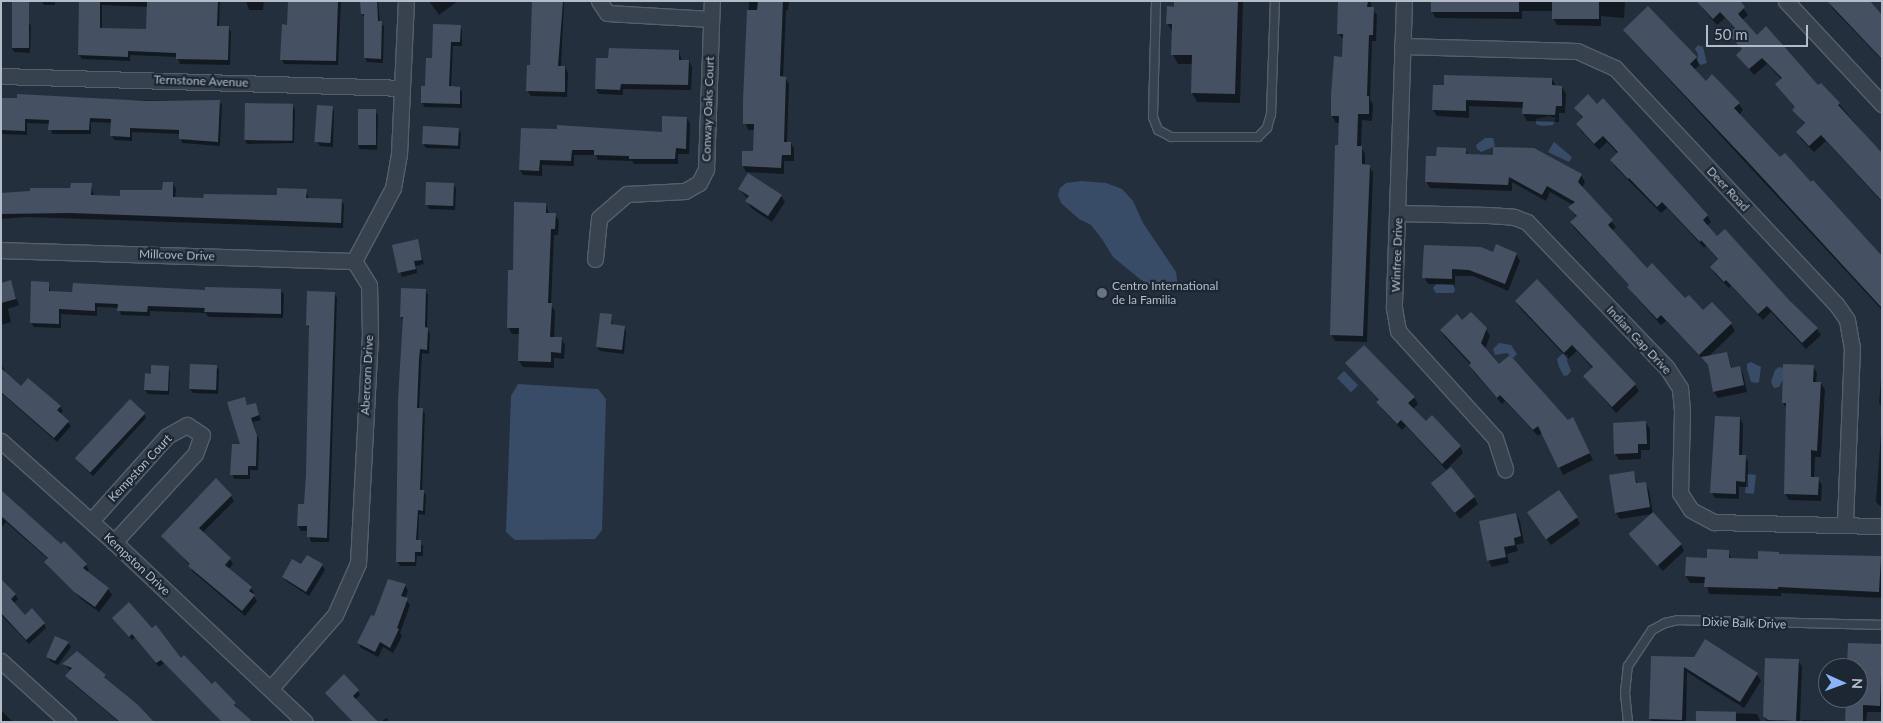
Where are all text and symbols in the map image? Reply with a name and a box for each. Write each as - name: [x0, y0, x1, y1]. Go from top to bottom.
- scale bar: [1708, 15, 1810, 47]
- text: 50 m: [1714, 25, 1748, 43]
- street label: Conway Oaks Court: [699, 56, 717, 162]
- street label: Ternstone Avenue: [153, 72, 249, 90]
- street label: Deer Road: [1704, 164, 1752, 214]
- street label: Winfree Drive: [1389, 217, 1405, 293]
- street label: Millcove Drive: [139, 246, 215, 264]
- place label: Centro International de la Familia: [1112, 279, 1218, 307]
- marker: Centro International de la Familia: [1096, 287, 1108, 299]
- street label: Indian Gap Drive: [1604, 303, 1674, 377]
- street label: Abercorn Drive: [358, 334, 376, 416]
- street label: Kempston Court: [105, 431, 175, 505]
- street label: Kempston Drive: [101, 530, 173, 598]
- street label: Dixie Balk Drive: [1702, 614, 1786, 632]
- north arrow: [1818, 658, 1868, 708]
- text: N: [1849, 678, 1866, 689]

